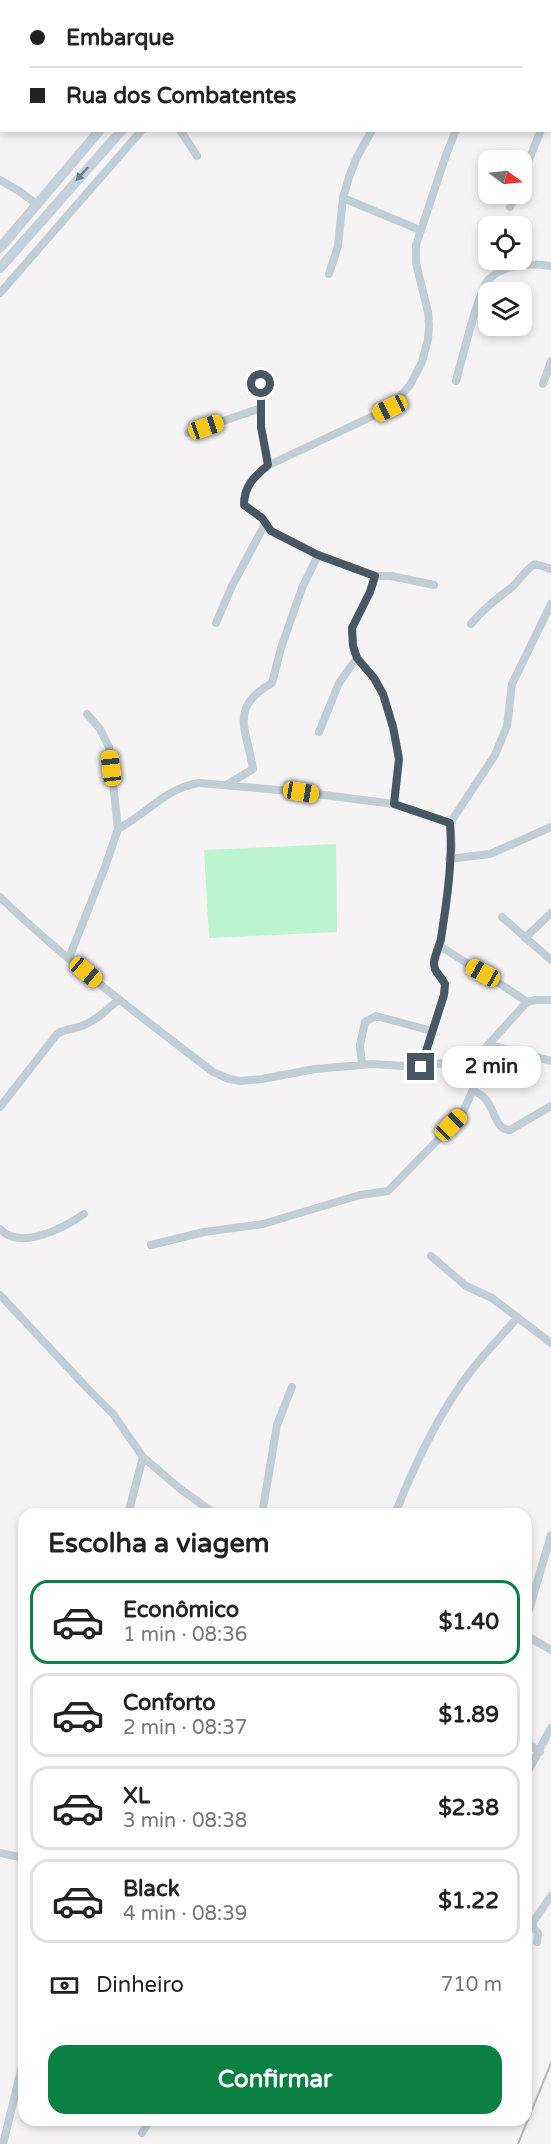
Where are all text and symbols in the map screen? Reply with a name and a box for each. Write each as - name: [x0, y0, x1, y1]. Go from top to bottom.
- text: Embarque: [66, 25, 174, 51]
- text: Rua dos Combatentes: [66, 83, 296, 109]
- north arrow: [478, 150, 532, 204]
- map controls: [478, 150, 532, 336]
- one-way arrow: [76, 167, 90, 181]
- button: locate: [478, 216, 532, 270]
- button: layers: [478, 282, 532, 336]
- route start: [247, 370, 274, 397]
- car: [370, 392, 410, 424]
- car: [186, 413, 226, 441]
- car: [100, 749, 122, 787]
- car: [282, 780, 320, 804]
- car: [66, 954, 106, 990]
- car: [463, 956, 503, 990]
- callout: 2 min: [442, 1046, 541, 1088]
- route end: [407, 1053, 434, 1080]
- text: 2 min: [465, 1055, 518, 1079]
- car: [432, 1106, 470, 1144]
- text: Escolha a viagem: [48, 1527, 270, 1560]
- icon: car: [51, 1595, 105, 1649]
- text: Econômico: [123, 1597, 239, 1623]
- text: $1.40: [439, 1609, 499, 1635]
- text: 1 min · 08:36: [123, 1623, 247, 1647]
- icon: car: [51, 1688, 105, 1742]
- text: Conforto: [123, 1690, 216, 1716]
- text: $1.89: [438, 1702, 499, 1728]
- text: 2 min · 08:37: [123, 1716, 247, 1740]
- icon: car: [51, 1781, 105, 1835]
- text: XL: [123, 1783, 150, 1809]
- text: $2.38: [438, 1795, 499, 1821]
- text: 3 min · 08:38: [123, 1809, 247, 1833]
- icon: car: [51, 1874, 105, 1928]
- text: Black: [123, 1876, 180, 1902]
- text: $1.22: [438, 1888, 499, 1914]
- text: 4 min · 08:39: [123, 1902, 247, 1926]
- icon: cash: [48, 1969, 81, 2002]
- text: Dinheiro: [96, 1972, 184, 1998]
- text: 710 m: [441, 1973, 502, 1997]
- button: Confirmar: [48, 2045, 502, 2114]

